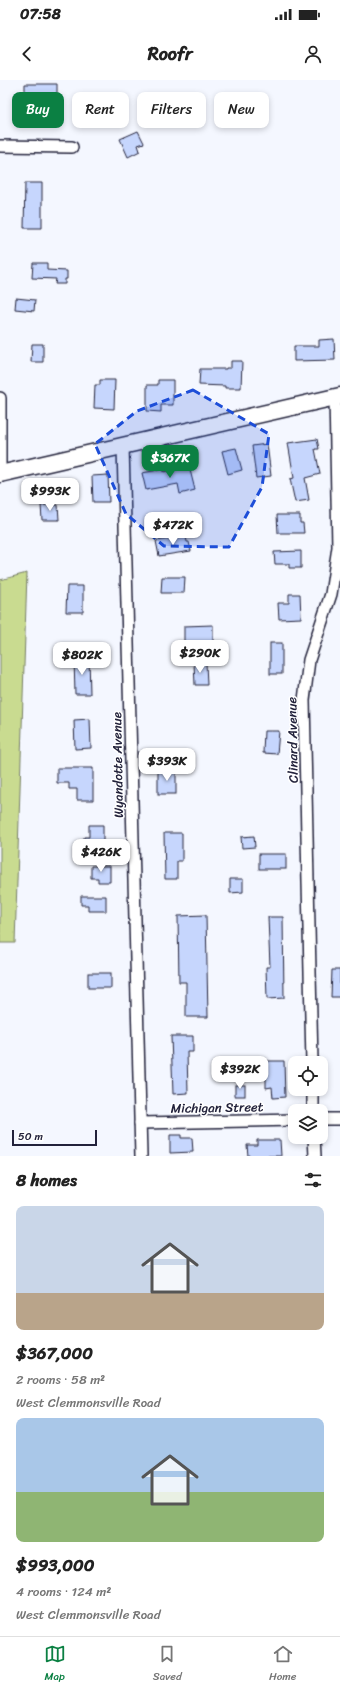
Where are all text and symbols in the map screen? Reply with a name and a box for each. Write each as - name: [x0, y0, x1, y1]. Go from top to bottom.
- text: 07:58: [20, 1, 61, 27]
- text: Roofr: [148, 38, 192, 70]
- icon: back: [16, 43, 38, 65]
- icon: person: [302, 43, 324, 65]
- chip: Buy: [12, 92, 64, 128]
- chip: Rent: [72, 92, 129, 128]
- chip: Filters: [137, 92, 206, 128]
- chip: New: [214, 92, 269, 128]
- pin: $367K: [142, 445, 198, 479]
- text: $367K: [151, 446, 189, 469]
- pin: $993K: [22, 478, 78, 512]
- text: $993K: [30, 479, 70, 502]
- pin: $472K: [145, 512, 201, 546]
- text: $472K: [153, 513, 193, 536]
- pin: $290K: [172, 640, 228, 674]
- text: $290K: [180, 641, 220, 664]
- pin: $802K: [54, 642, 110, 676]
- text: $802K: [62, 643, 102, 666]
- street label: Clinard Avenue: [280, 696, 305, 783]
- street label: Wyandotte Avenue: [105, 712, 130, 818]
- pin: $393K: [139, 748, 195, 782]
- text: $393K: [148, 749, 186, 772]
- pin: $426K: [73, 839, 129, 873]
- text: $426K: [81, 840, 121, 863]
- pin: $392K: [212, 1056, 268, 1090]
- map controls: [288, 1056, 328, 1144]
- button: locate: [288, 1056, 328, 1096]
- text: $392K: [220, 1057, 260, 1080]
- street label: Michigan Street: [170, 1095, 264, 1120]
- button: layers: [288, 1104, 328, 1144]
- text: 50 m: [18, 1127, 43, 1146]
- scale bar: [12, 1128, 97, 1147]
- text: 8 homes: [16, 1165, 77, 1195]
- icon: filters: [302, 1169, 324, 1191]
- icon: home: [134, 1232, 206, 1304]
- text: $367,000: [16, 1338, 93, 1368]
- text: 2 rooms · 58 m²: [16, 1368, 105, 1391]
- text: West Clemmonsville Road: [16, 1391, 161, 1414]
- icon: home: [134, 1444, 206, 1516]
- text: $993,000: [16, 1550, 94, 1580]
- text: 4 rooms · 124 m²: [16, 1580, 111, 1603]
- text: West Clemmonsville Road: [16, 1603, 161, 1626]
- tab: Map: [44, 1643, 66, 1686]
- tab: Saved: [153, 1643, 182, 1686]
- tab: Home: [269, 1643, 296, 1686]

